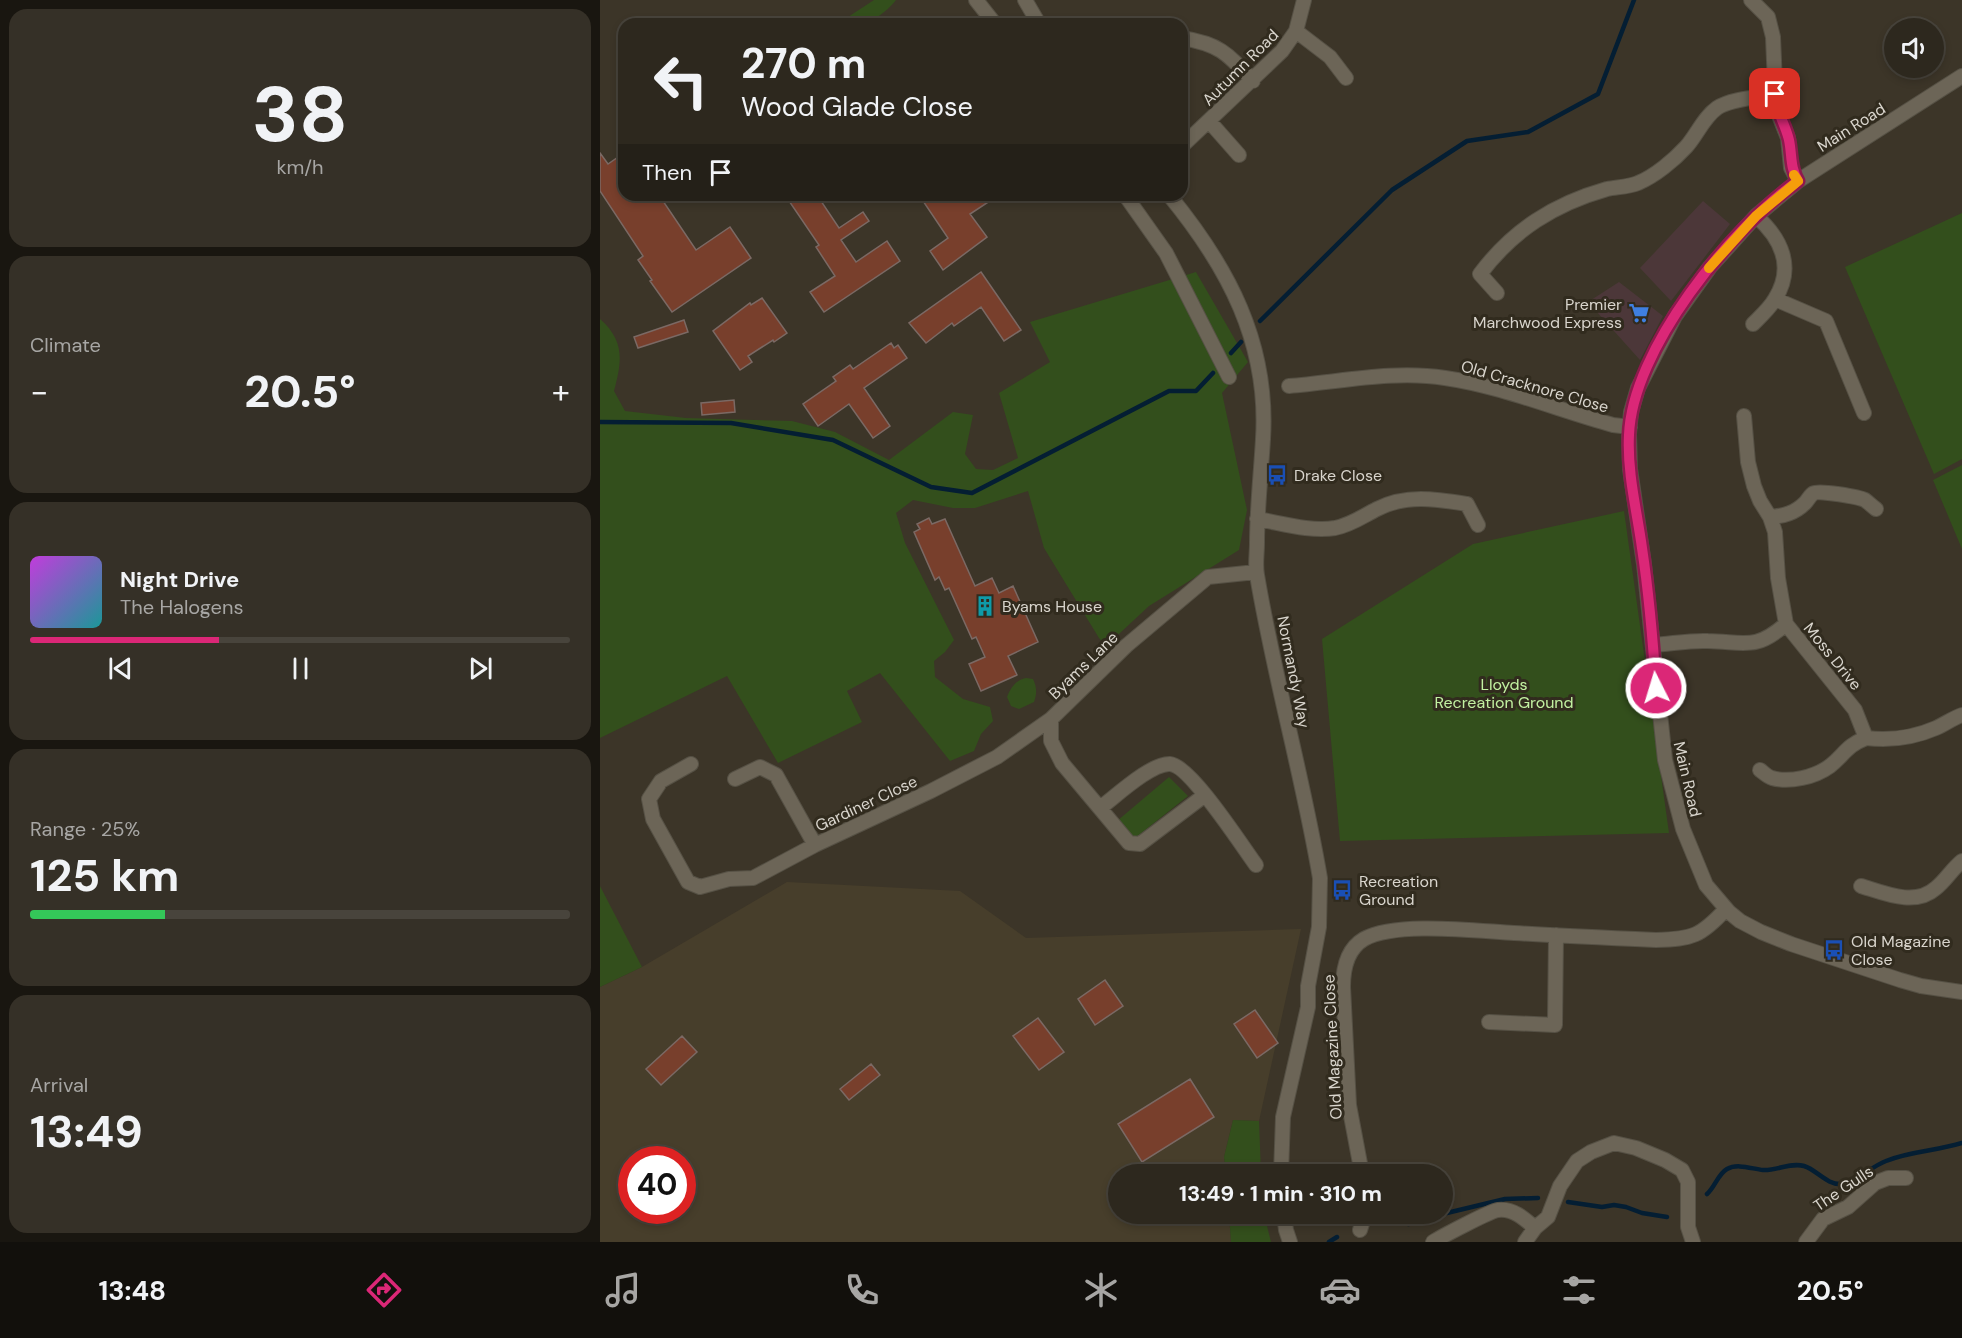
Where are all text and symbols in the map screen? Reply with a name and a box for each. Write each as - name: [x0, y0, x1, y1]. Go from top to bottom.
- map controls: [1884, 18, 1944, 78]
- button: sound: [1884, 18, 1944, 78]
- street label: Autumn Road: [1198, 25, 1283, 110]
- text: 270 m: [741, 36, 866, 91]
- icon: left: [642, 42, 720, 120]
- text: 38: [252, 64, 348, 165]
- pin: [1749, 68, 1800, 119]
- icon: arrive: [1758, 77, 1791, 110]
- text: Wood Glade Close: [741, 89, 973, 124]
- street label: Main Road: [1813, 98, 1889, 157]
- text: km/h: [276, 154, 324, 180]
- icon: arrive: [704, 156, 737, 189]
- text: Then: [642, 158, 692, 187]
- place label: Premier Marchwood Express: [1473, 294, 1622, 333]
- supermarket icon: Premier Marchwood Express: [1627, 301, 1651, 325]
- text: Climate: [30, 332, 101, 358]
- street label: Old Cracknore Close: [1459, 355, 1611, 418]
- text: 20.5°: [244, 362, 356, 421]
- text: −: [30, 370, 48, 413]
- text: +: [552, 370, 570, 413]
- bus stop icon: Drake Close: [1265, 463, 1289, 487]
- place label: Drake Close: [1294, 465, 1382, 486]
- text: Night Drive: [120, 565, 239, 594]
- text: The Halogens: [120, 594, 243, 620]
- building icon: Byams House: [973, 594, 997, 618]
- place label: Byams House: [1002, 596, 1102, 617]
- street label: Normandy Way: [1272, 614, 1315, 730]
- street label: Moss Drive: [1799, 618, 1866, 694]
- street label: Byams Lane: [1044, 627, 1123, 704]
- icon: previous: [104, 652, 137, 685]
- icon: pause: [284, 652, 317, 685]
- icon: next: [464, 652, 497, 685]
- position arrow: [1624, 656, 1688, 720]
- park label: Lloyds Recreation Ground: [1434, 674, 1574, 713]
- street label: Main Road: [1669, 739, 1706, 819]
- street label: Gardiner Close: [812, 771, 921, 836]
- text: Range · 25%: [30, 816, 140, 842]
- text: 125 km: [30, 846, 179, 905]
- place label: Recreation Ground: [1359, 871, 1438, 910]
- bus stop icon: Recreation Ground: [1330, 878, 1354, 902]
- place label: Old Magazine Close: [1851, 931, 1950, 970]
- bus stop icon: Old Magazine Close: [1822, 938, 1846, 962]
- street label: Old Magazine Close: [1318, 974, 1347, 1120]
- text: Arrival: [30, 1072, 88, 1098]
- text: 13:49: [30, 1102, 143, 1161]
- speed limit sign: 40: [618, 1146, 696, 1224]
- street label: The Gulls: [1809, 1161, 1877, 1216]
- text: 13:49 · 1 min · 310 m: [1179, 1179, 1382, 1208]
- icon: directions: [363, 1269, 405, 1311]
- icon: music: [602, 1269, 644, 1311]
- icon: phone: [841, 1269, 883, 1311]
- icon: climate: [1080, 1269, 1122, 1311]
- icon: car: [1319, 1269, 1361, 1311]
- icon: filters: [1558, 1269, 1600, 1311]
- text: 13:48: [98, 1273, 166, 1308]
- text: 20.5°: [1797, 1273, 1863, 1308]

